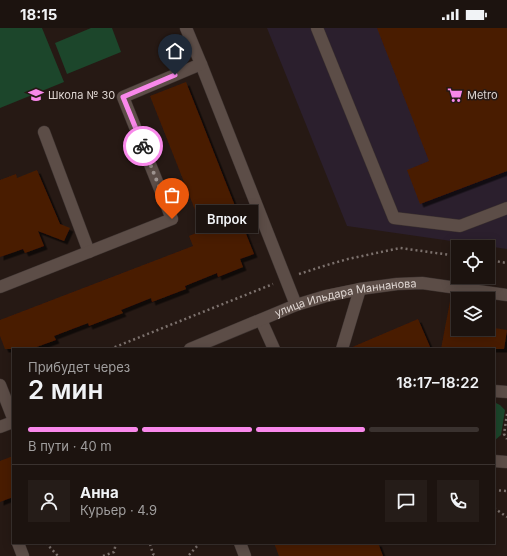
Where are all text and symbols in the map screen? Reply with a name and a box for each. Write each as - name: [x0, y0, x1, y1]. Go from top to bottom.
- text: 18:15: [20, 5, 57, 24]
- pin: [158, 34, 192, 75]
- icon: home: [164, 40, 186, 62]
- school or university icon: Школа № 30: [27, 86, 45, 104]
- supermarket icon: Metro: [446, 86, 464, 104]
- place label: Школа № 30: [48, 88, 115, 102]
- place label: Metro: [467, 88, 498, 102]
- courier: [123, 126, 163, 166]
- icon: bike: [132, 135, 154, 157]
- pin: [155, 178, 189, 219]
- icon: bag: [161, 184, 183, 206]
- callout: Впрок: [196, 205, 258, 233]
- text: Впрок: [207, 211, 247, 227]
- map controls: [451, 240, 495, 336]
- button: locate: [451, 240, 495, 284]
- street label: улица Ильдара Маннанова: [273, 276, 417, 320]
- button: layers: [451, 292, 495, 336]
- text: Прибудет через: [28, 359, 130, 375]
- text: 18:17–18:22: [396, 373, 479, 392]
- text: 2 мин: [28, 374, 103, 405]
- text: В пути · 40 m: [28, 438, 112, 454]
- button: person: [28, 480, 70, 522]
- button: chat: [385, 480, 427, 522]
- button: phone: [437, 480, 479, 522]
- text: Анна: [80, 483, 119, 502]
- text: Курьер · 4.9: [80, 502, 157, 518]

